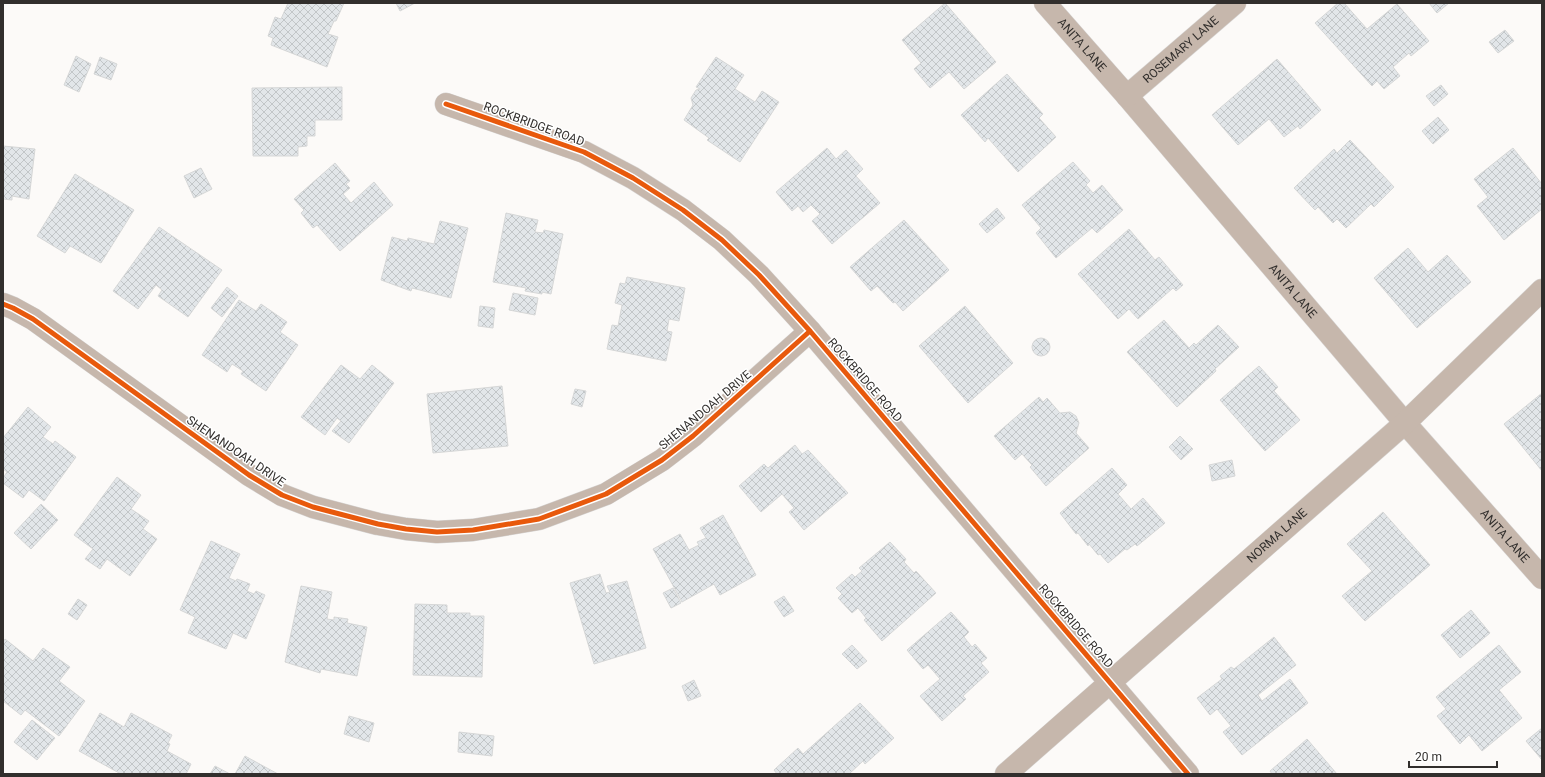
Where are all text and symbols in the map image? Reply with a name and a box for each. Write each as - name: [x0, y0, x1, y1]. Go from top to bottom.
- street label: ROSEMARY LANE: [1140, 13, 1222, 86]
- street label: ANITA LANE: [1055, 15, 1109, 75]
- street label: ROCKBRIDGE ROAD: [482, 99, 586, 149]
- street label: ANITA LANE: [1266, 261, 1320, 321]
- street label: ROCKBRIDGE ROAD: [825, 335, 905, 425]
- street label: SHENANDOAH DRIVE: [656, 367, 754, 453]
- street label: SHENANDOAH DRIVE: [184, 413, 288, 489]
- street label: NORMA LANE: [1244, 505, 1310, 566]
- street label: ANITA LANE: [1478, 506, 1532, 566]
- street label: ROCKBRIDGE ROAD: [1036, 581, 1116, 671]
- scale bar: [1409, 743, 1497, 769]
- text: 20 m: [1415, 750, 1442, 764]

